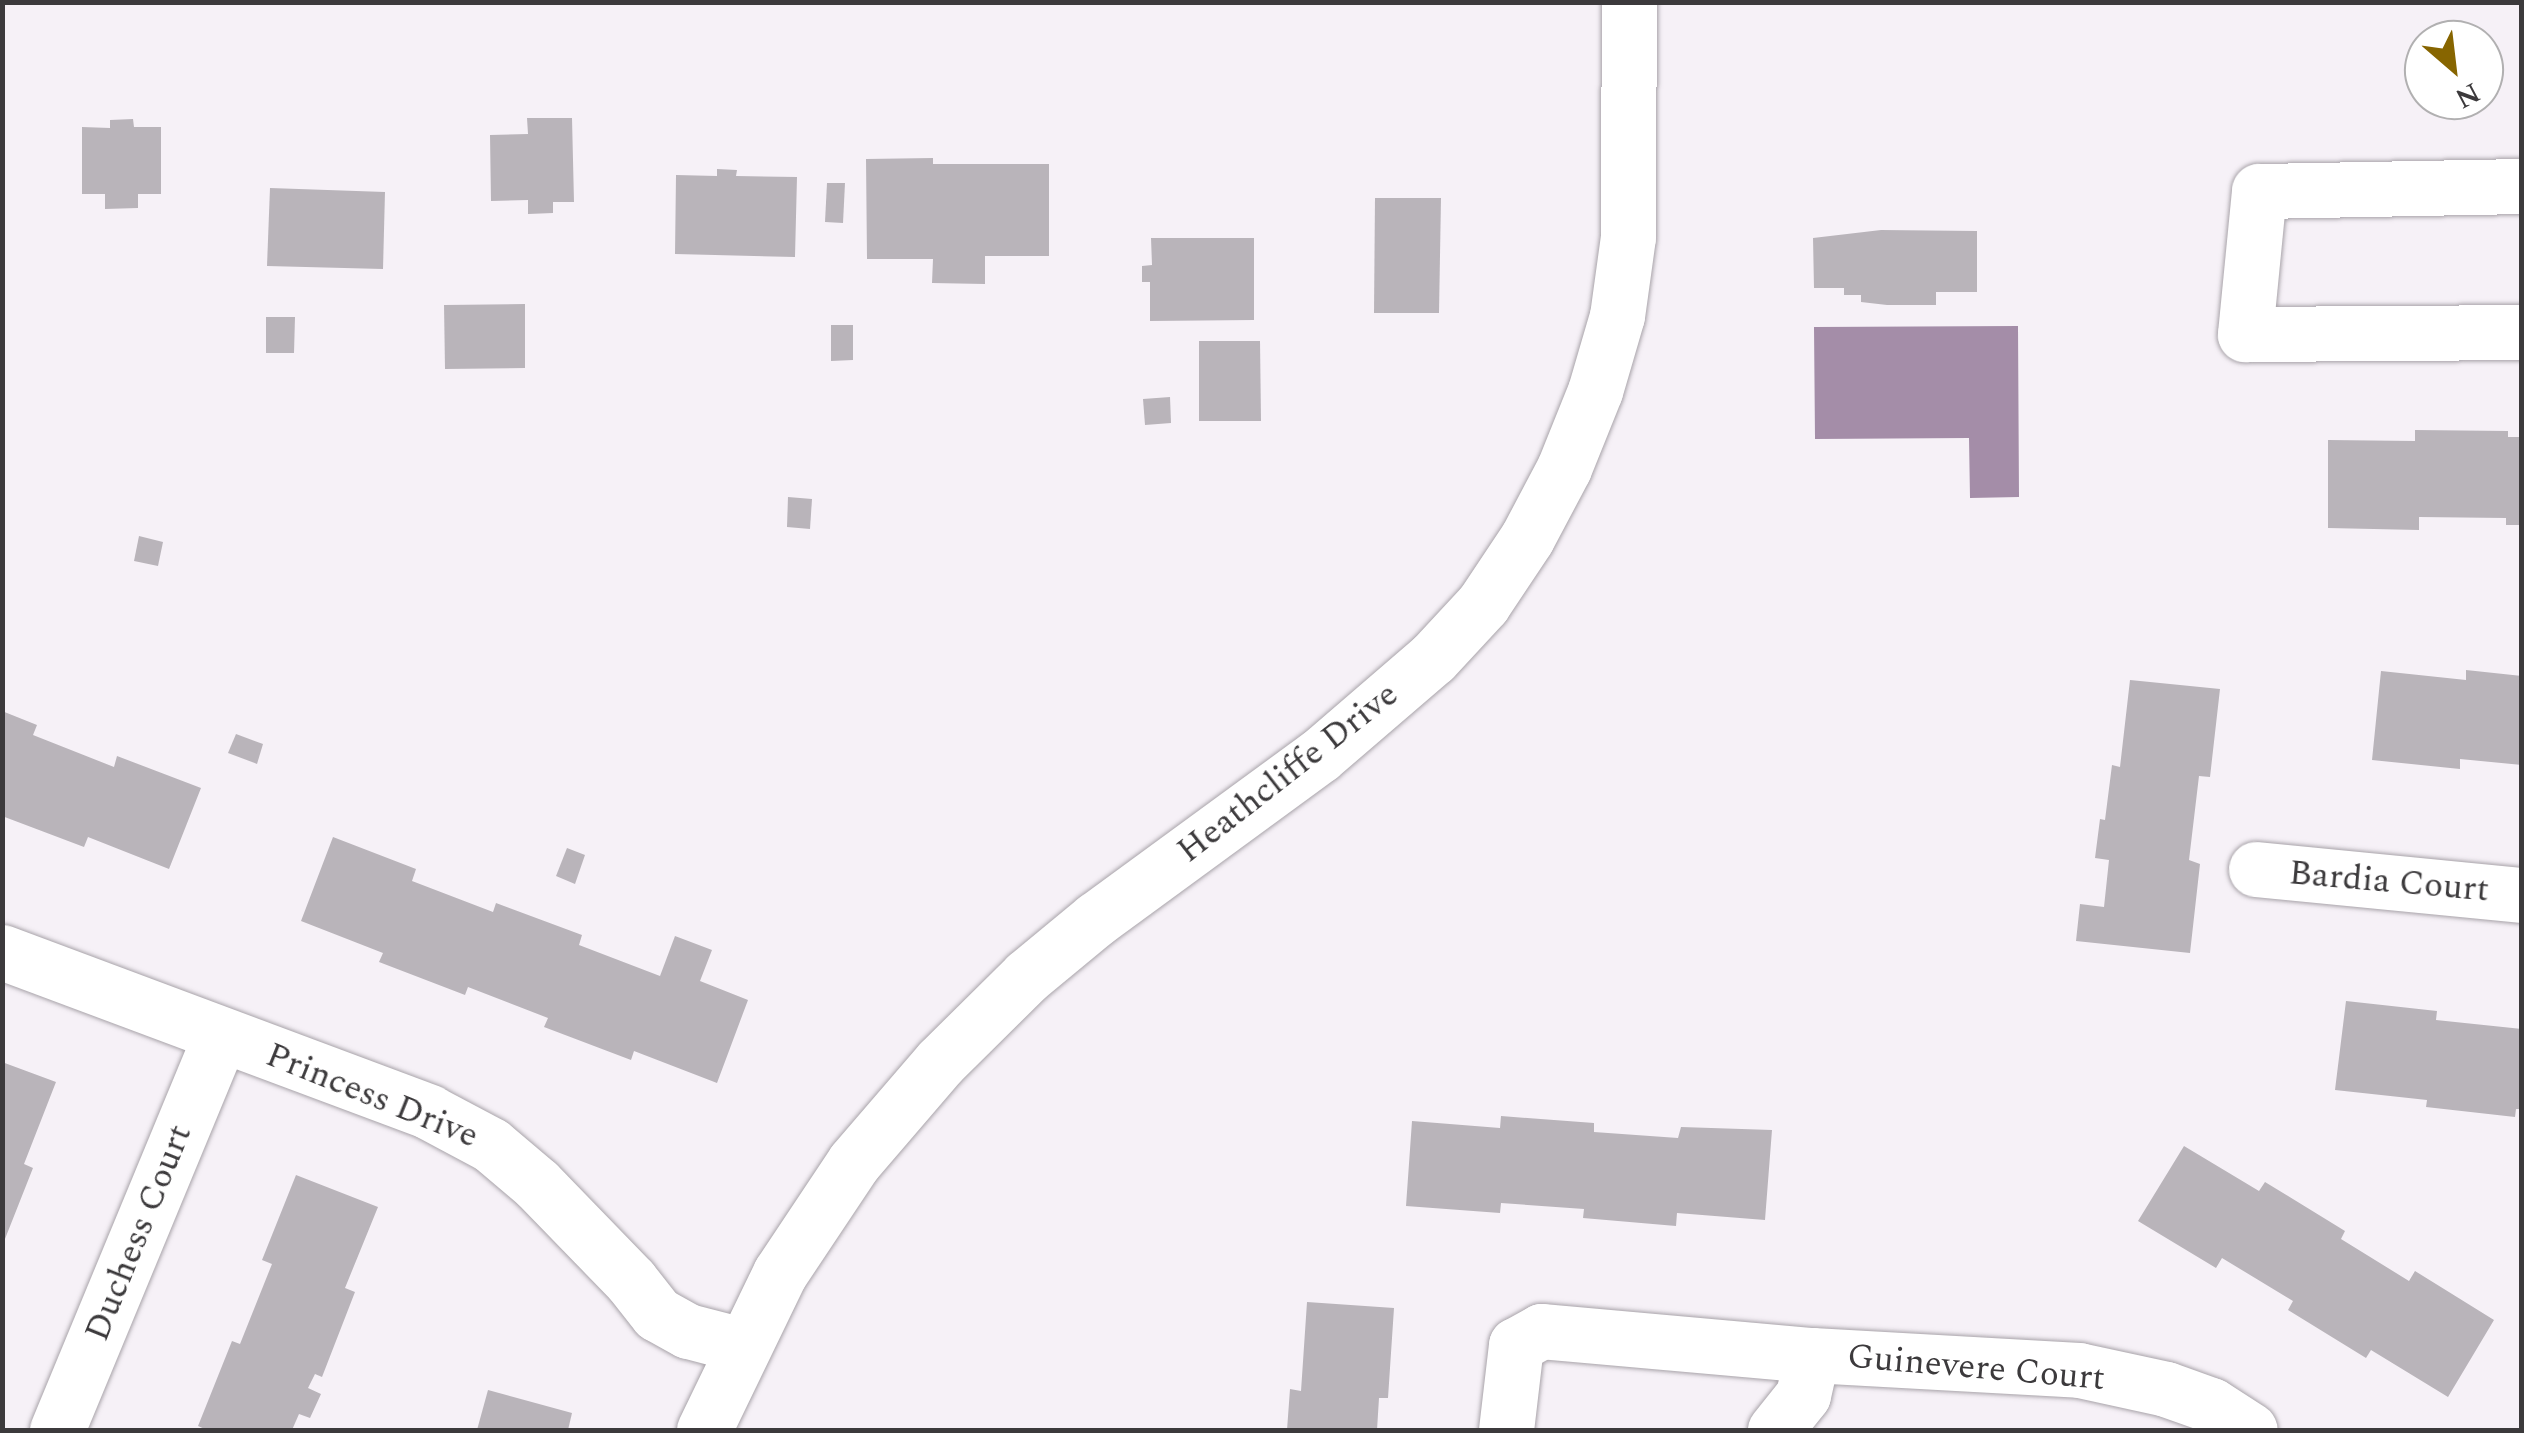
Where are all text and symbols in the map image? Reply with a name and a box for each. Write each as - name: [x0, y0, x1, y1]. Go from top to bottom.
- north arrow: [2404, 20, 2504, 120]
- text: N: [2447, 71, 2488, 120]
- street label: Heathcliffe Drive: [1169, 674, 1407, 872]
- street label: Bardia Court: [2287, 852, 2491, 912]
- street label: Princess Drive: [260, 1034, 484, 1158]
- street label: Duchess Court: [77, 1119, 201, 1347]
- street label: Guinevere Court: [1845, 1336, 2107, 1400]

